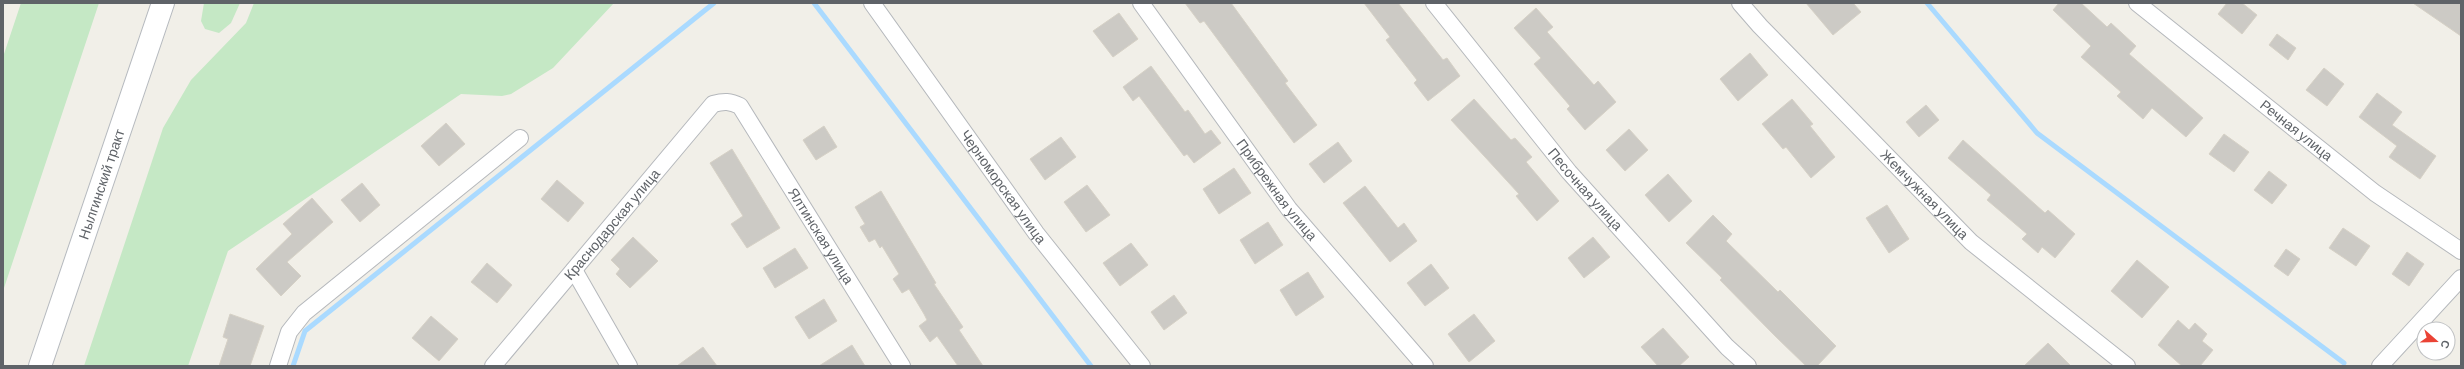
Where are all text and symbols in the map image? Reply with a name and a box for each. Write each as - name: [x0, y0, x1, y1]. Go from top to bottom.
- street label: Речная улица: [2257, 96, 2337, 164]
- street label: Нылгинский тракт: [75, 126, 128, 241]
- street label: Черноморская улица: [957, 126, 1050, 247]
- street label: Прибрежная улица: [1233, 135, 1321, 244]
- street label: Песочная улица: [1545, 144, 1627, 234]
- street label: Жемчужная улица: [1877, 146, 1973, 243]
- street label: Краснодарская улица: [560, 165, 663, 283]
- street label: Ялтинская улица: [785, 184, 858, 287]
- north arrow: [2416, 321, 2456, 361]
- text: С: [2438, 339, 2453, 351]

